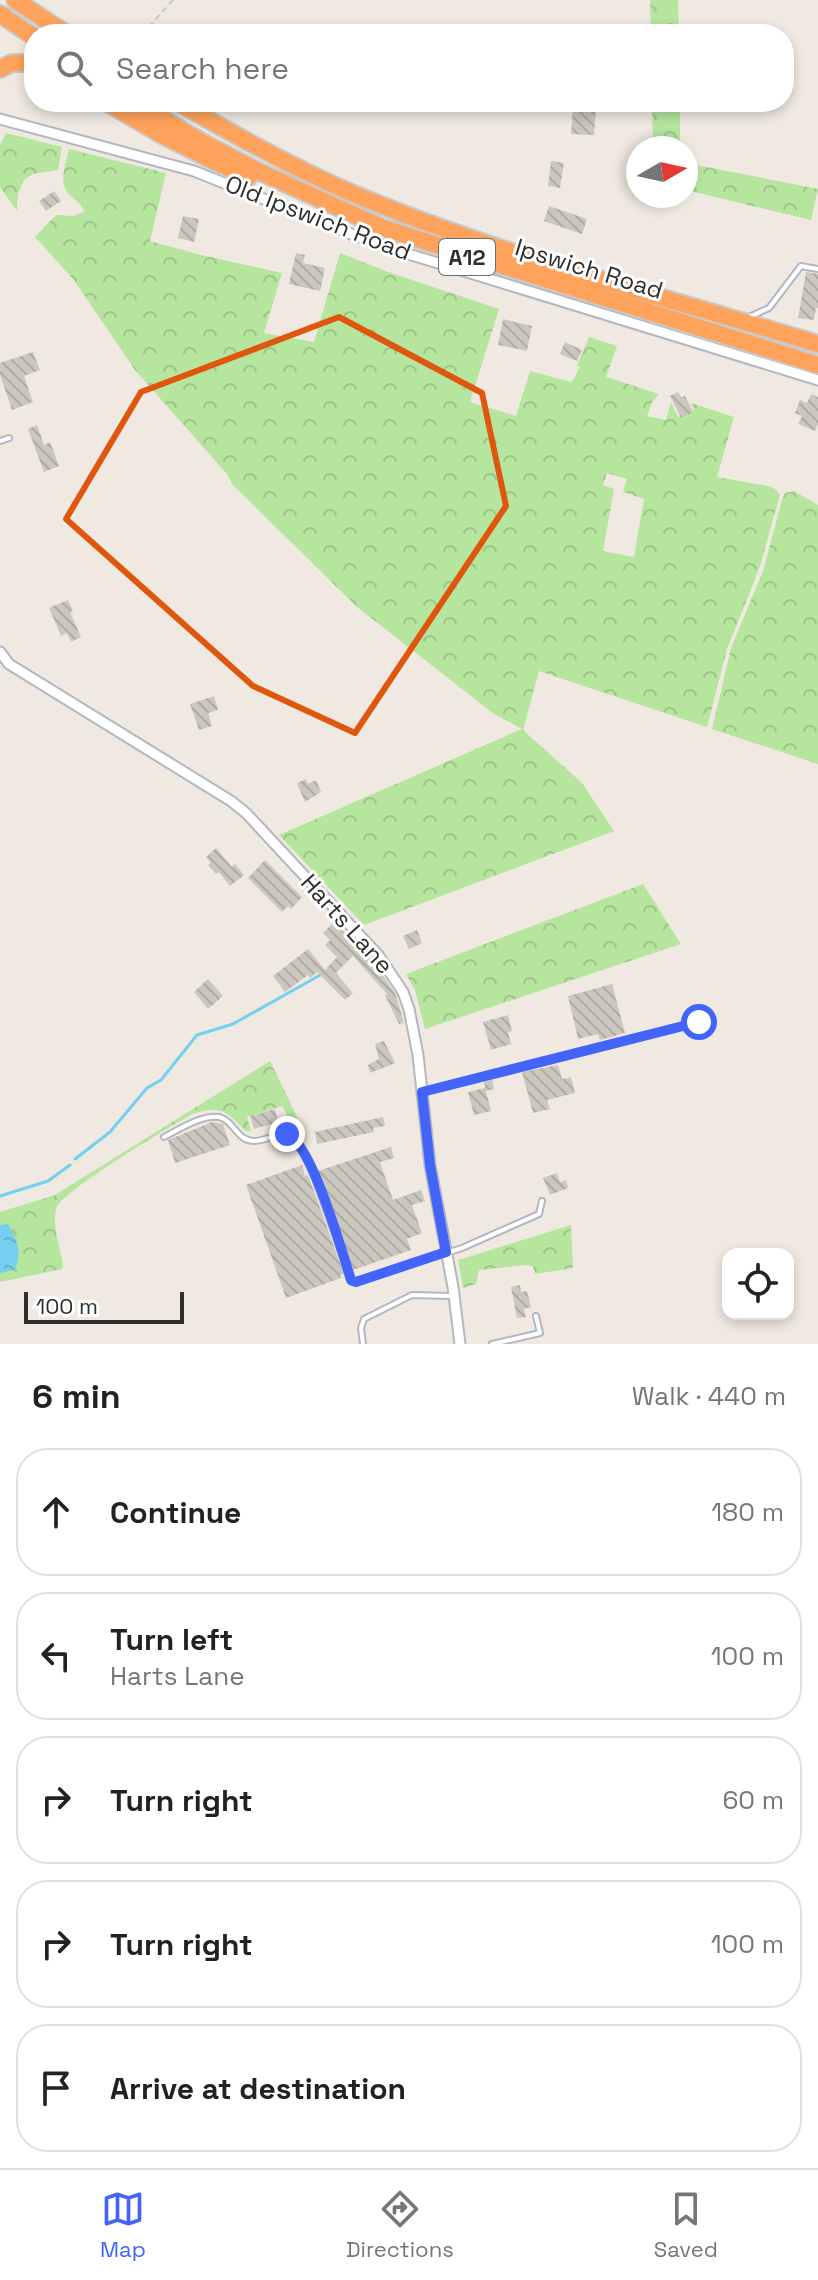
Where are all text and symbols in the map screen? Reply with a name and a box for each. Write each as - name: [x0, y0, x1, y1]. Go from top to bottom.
- search box: [24, 24, 794, 112]
- icon: search: [52, 46, 96, 90]
- text: Search here: [116, 49, 289, 88]
- north arrow: [626, 136, 698, 208]
- street label: Old Ipswich Road: [221, 168, 415, 267]
- street label: Ipswich Road: [511, 231, 667, 306]
- road number: A12: [439, 239, 495, 275]
- street label: Harts Lane: [294, 867, 400, 980]
- route start: [681, 1004, 717, 1040]
- route end: [269, 1116, 305, 1152]
- map controls: [722, 1248, 794, 1320]
- button: locate: [722, 1248, 794, 1320]
- scale bar: [24, 1288, 184, 1324]
- text: 100 m: [36, 1292, 98, 1320]
- text: 6 min: [32, 1375, 121, 1418]
- text: Walk · 440 m: [632, 1379, 786, 1413]
- icon: ahead: [34, 1490, 78, 1534]
- text: Continue: [110, 1493, 241, 1532]
- text: 180 m: [711, 1495, 784, 1529]
- text: Turn left: [110, 1620, 233, 1659]
- icon: left: [34, 1634, 78, 1678]
- text: 100 m: [711, 1639, 784, 1673]
- text: Harts Lane: [110, 1659, 245, 1693]
- icon: right: [34, 1778, 78, 1822]
- text: Turn right: [110, 1781, 253, 1820]
- text: 60 m: [722, 1783, 784, 1817]
- icon: right: [34, 1922, 78, 1966]
- text: Turn right: [110, 1925, 253, 1964]
- text: 100 m: [711, 1927, 784, 1961]
- icon: arrive: [34, 2066, 78, 2110]
- text: Arrive at destination: [110, 2069, 406, 2108]
- tab: Map: [100, 2187, 146, 2263]
- tab: Directions: [346, 2187, 454, 2263]
- tab: Saved: [654, 2187, 718, 2263]

